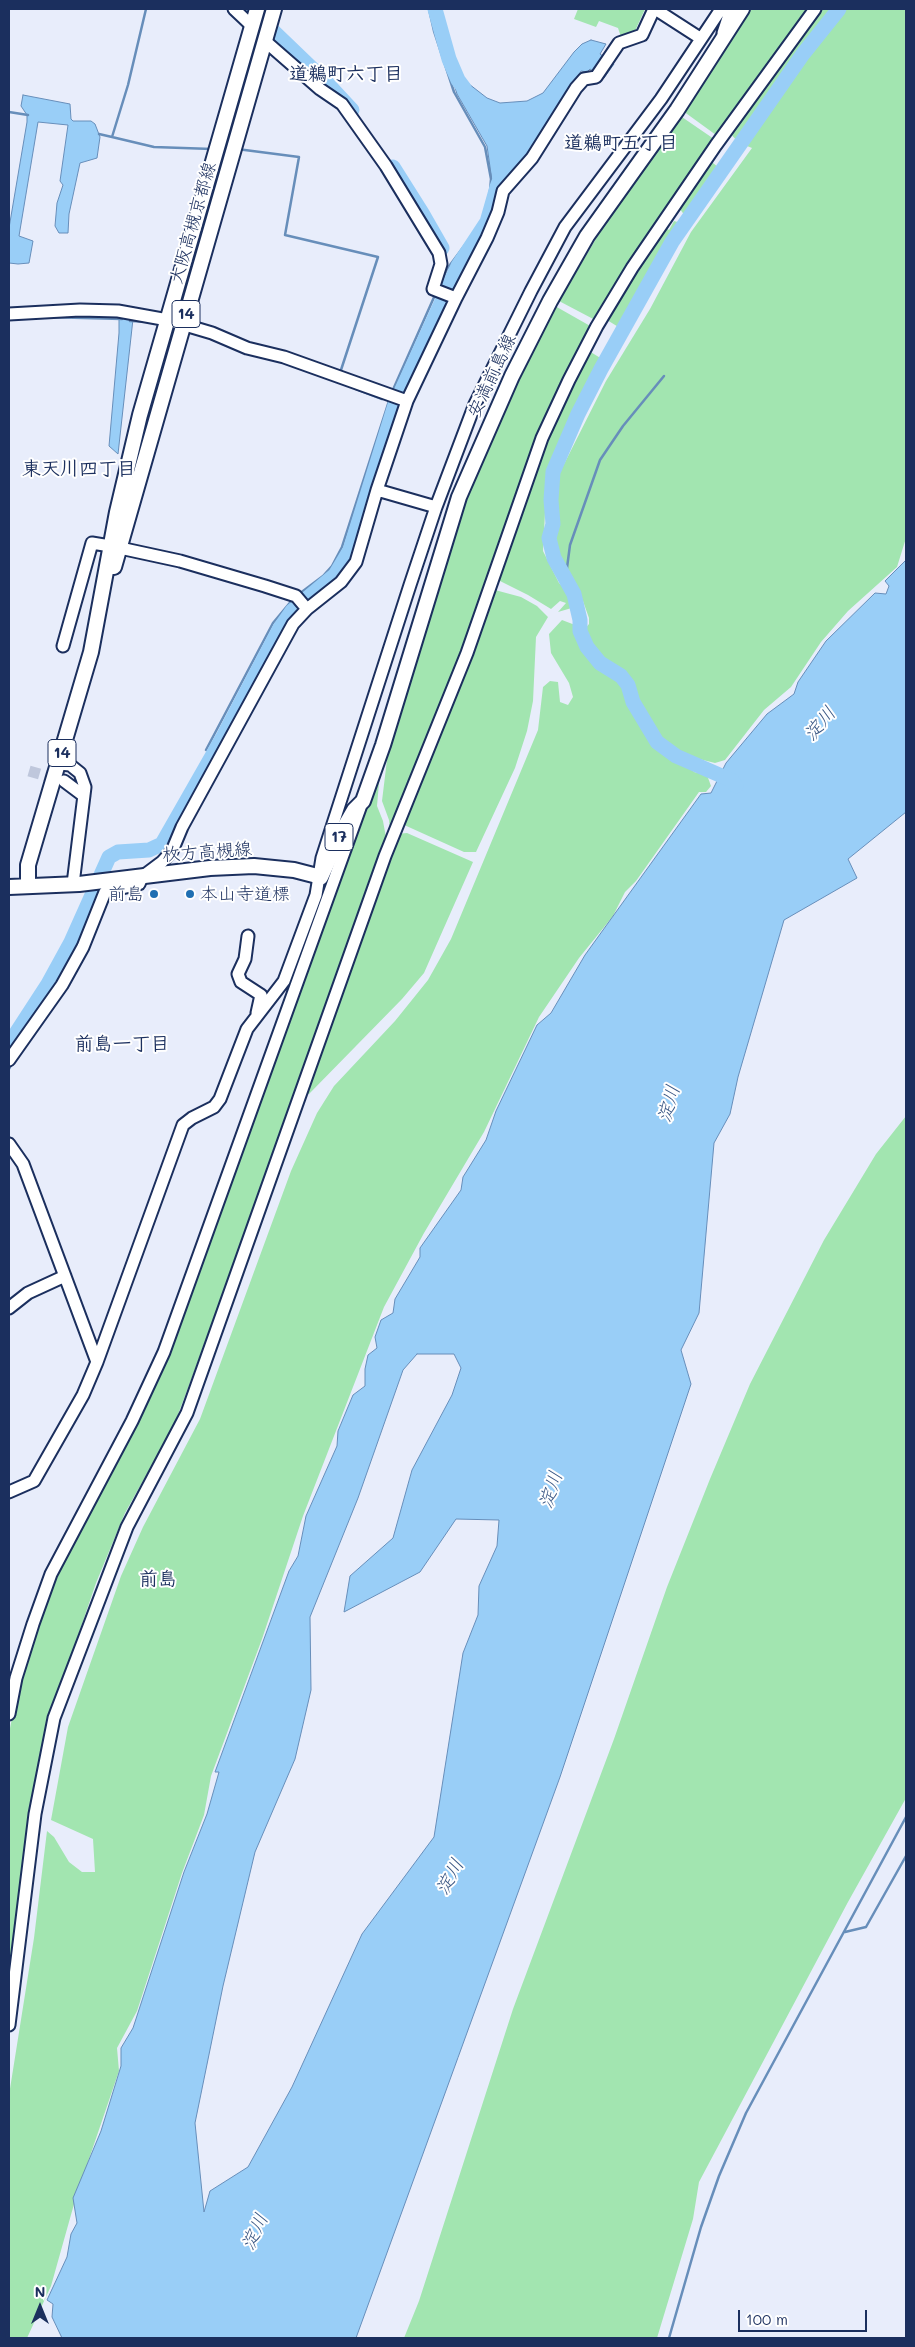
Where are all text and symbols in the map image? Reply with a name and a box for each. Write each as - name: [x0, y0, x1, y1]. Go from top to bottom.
- district label: 道鵜町六丁目: [289, 63, 403, 85]
- district label: 道鵜町五丁目: [564, 132, 678, 154]
- street label: 大阪高槻京都線: [165, 159, 221, 287]
- road number: 14: [172, 300, 200, 328]
- street label: 安満前島線: [463, 331, 521, 421]
- district label: 東天川四丁目: [22, 458, 136, 480]
- water label: 淀川: [799, 702, 841, 746]
- road number: 14: [48, 740, 76, 766]
- road number: 17: [325, 824, 353, 850]
- street label: 枚方高槻線: [161, 838, 253, 866]
- place label: 前島: [108, 883, 144, 905]
- place label: 本山寺道標: [200, 883, 290, 905]
- marker: 前島: [148, 888, 160, 900]
- marker: 本山寺道標: [184, 888, 196, 900]
- district label: 前島一丁目: [75, 1033, 169, 1055]
- water label: 淀川: [653, 1083, 685, 1125]
- water label: 淀川: [534, 1468, 568, 1512]
- district label: 前島: [139, 1568, 177, 1590]
- water label: 淀川: [431, 1855, 469, 1899]
- water label: 淀川: [237, 2210, 273, 2254]
- north arrow: [15, 2282, 65, 2332]
- text: N: [35, 2282, 45, 2301]
- scale bar: [740, 2300, 869, 2332]
- text: 100 m: [746, 2309, 788, 2329]

